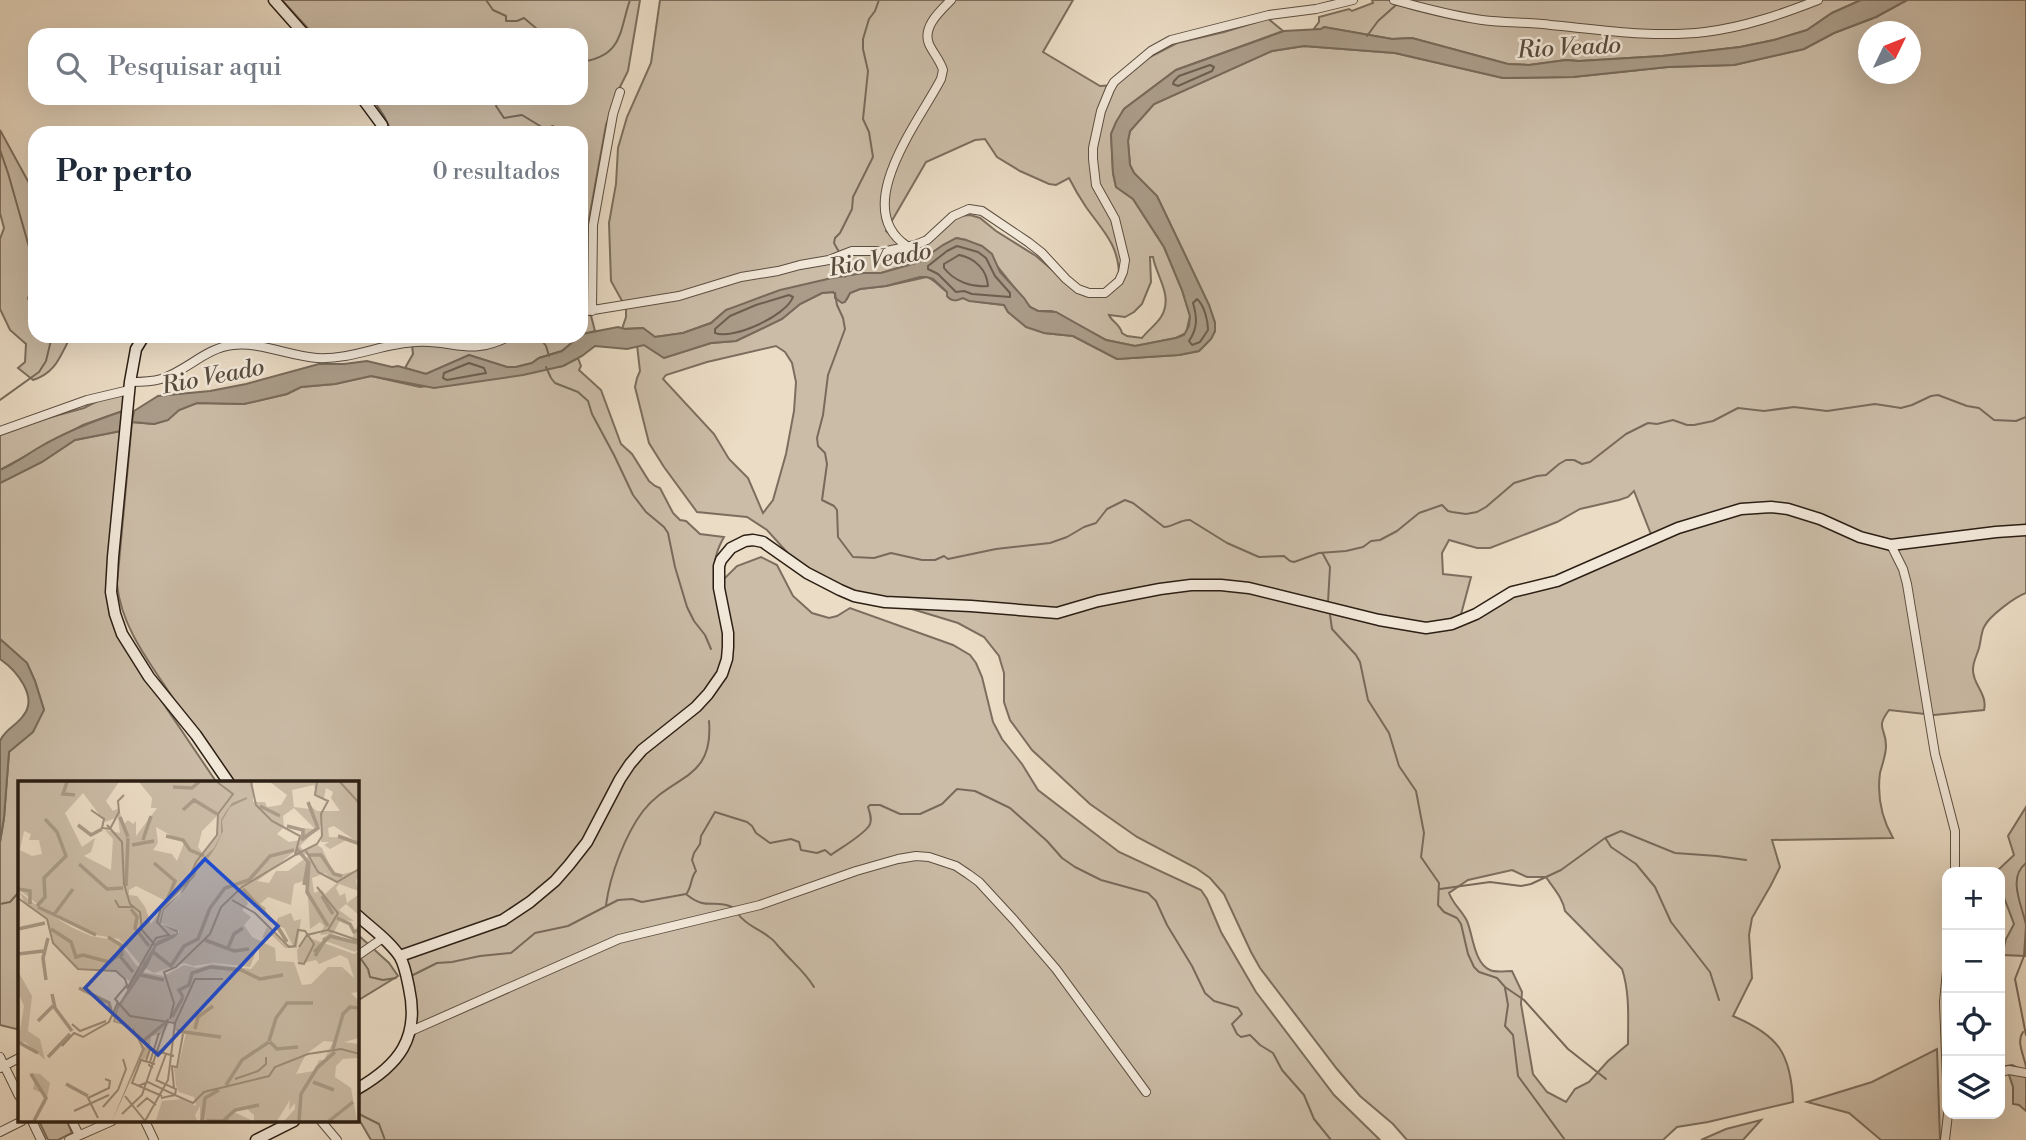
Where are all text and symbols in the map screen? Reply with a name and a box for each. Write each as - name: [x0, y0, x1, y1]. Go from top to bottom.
- north arrow: [1858, 21, 1921, 84]
- search box: [28, 28, 588, 105]
- water label: Rio Veado: [1515, 30, 1622, 66]
- icon: search: [52, 48, 90, 86]
- text: Pesquisar aqui: [108, 51, 282, 83]
- text: Por perto: [56, 153, 192, 191]
- text: 0 resultados: [432, 158, 560, 186]
- water label: Rio Veado: [825, 236, 934, 284]
- water label: Rio Veado: [158, 352, 267, 402]
- inset map: [18, 781, 359, 1122]
- map controls: [1942, 867, 2005, 1119]
- button: +: [1942, 867, 2005, 930]
- button: −: [1942, 930, 2005, 993]
- button: locate: [1942, 993, 2005, 1056]
- button: layers: [1942, 1056, 2005, 1119]

